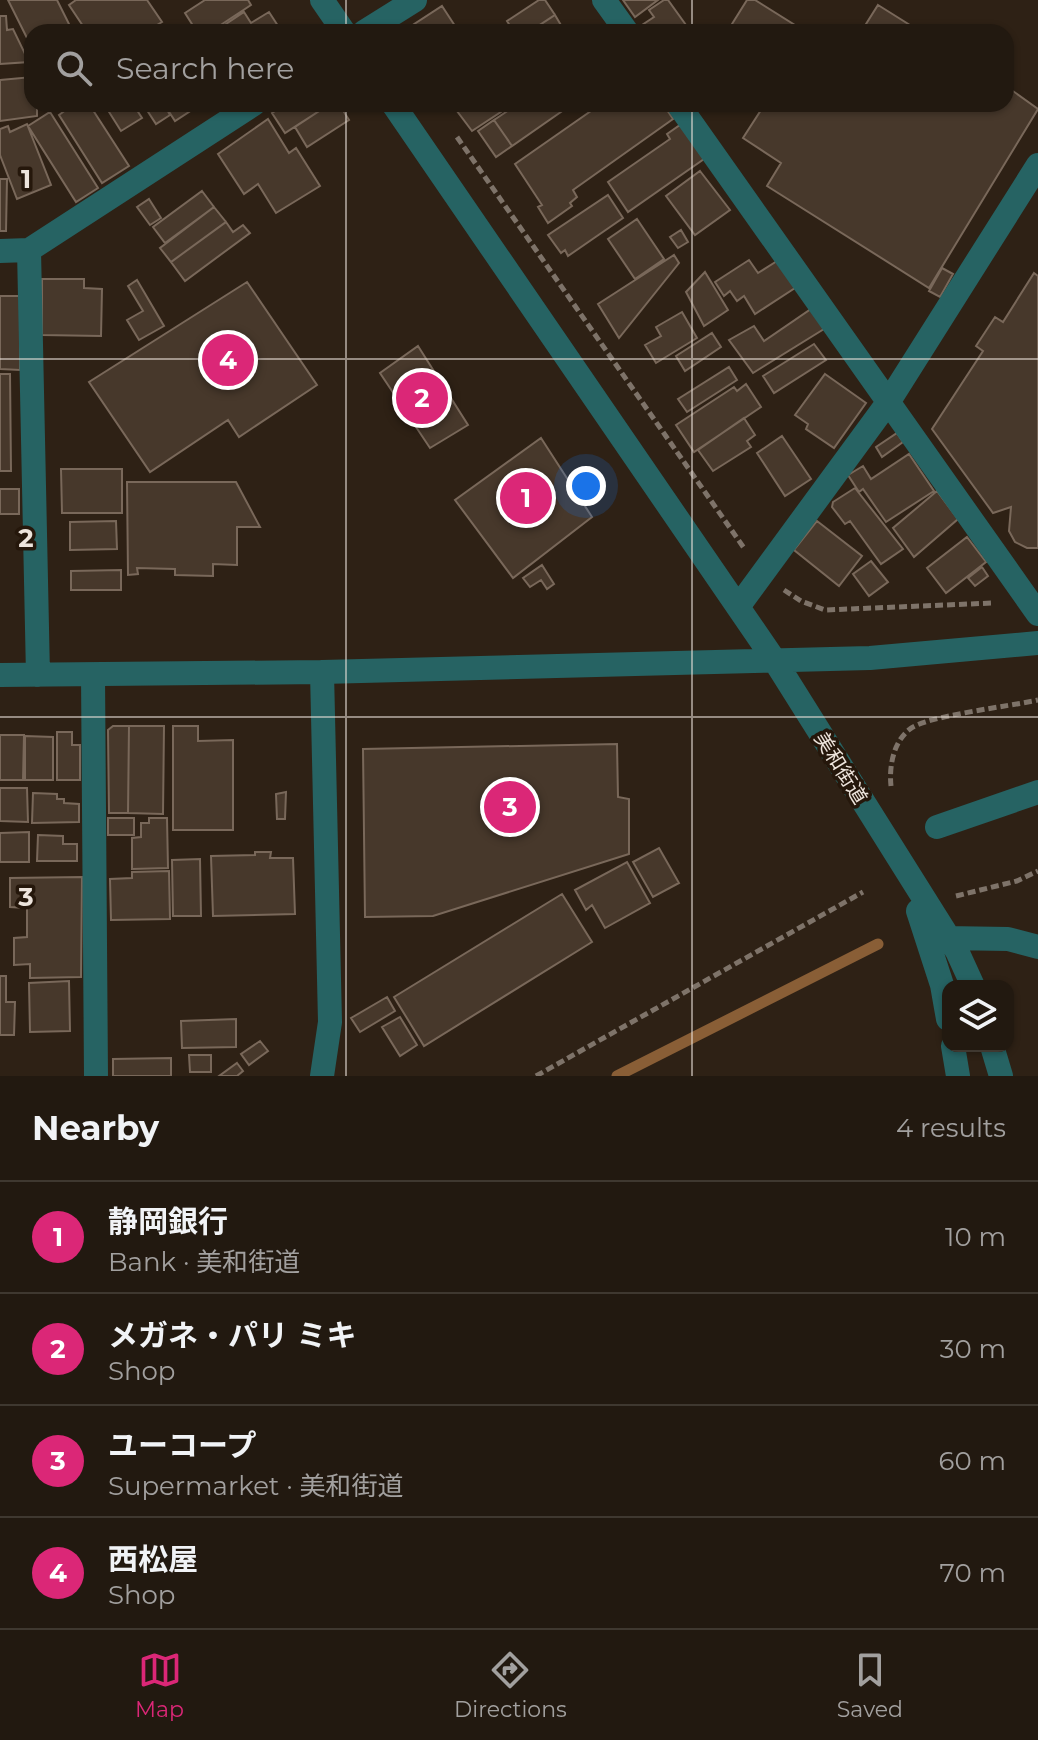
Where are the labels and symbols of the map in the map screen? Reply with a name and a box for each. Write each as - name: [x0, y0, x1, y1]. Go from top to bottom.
- text: 1: [21, 163, 31, 195]
- pin: 4: [202, 330, 254, 390]
- pin: 2: [396, 368, 448, 428]
- your location: [566, 466, 606, 506]
- pin: 1: [500, 468, 552, 528]
- text: 2: [18, 522, 34, 554]
- street label: 美和街道: [810, 728, 872, 808]
- pin: 3: [484, 777, 536, 837]
- text: 3: [17, 881, 34, 913]

